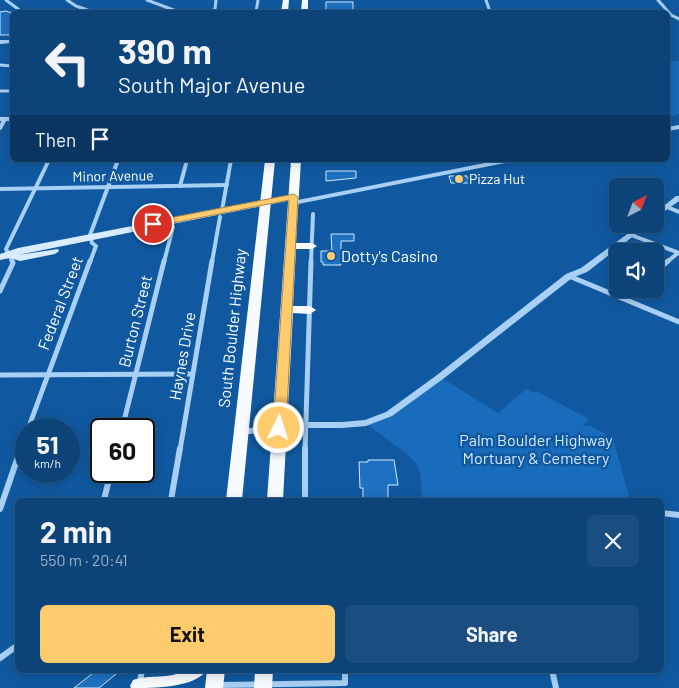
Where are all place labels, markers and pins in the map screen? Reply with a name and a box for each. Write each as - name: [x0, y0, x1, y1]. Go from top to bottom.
- place label: Pizza Hut: [469, 170, 525, 187]
- marker: Pizza Hut: [453, 173, 465, 185]
- pin: [132, 203, 174, 245]
- place label: Dotty's Casino: [341, 246, 438, 265]
- marker: Dotty's Casino: [325, 250, 337, 262]

